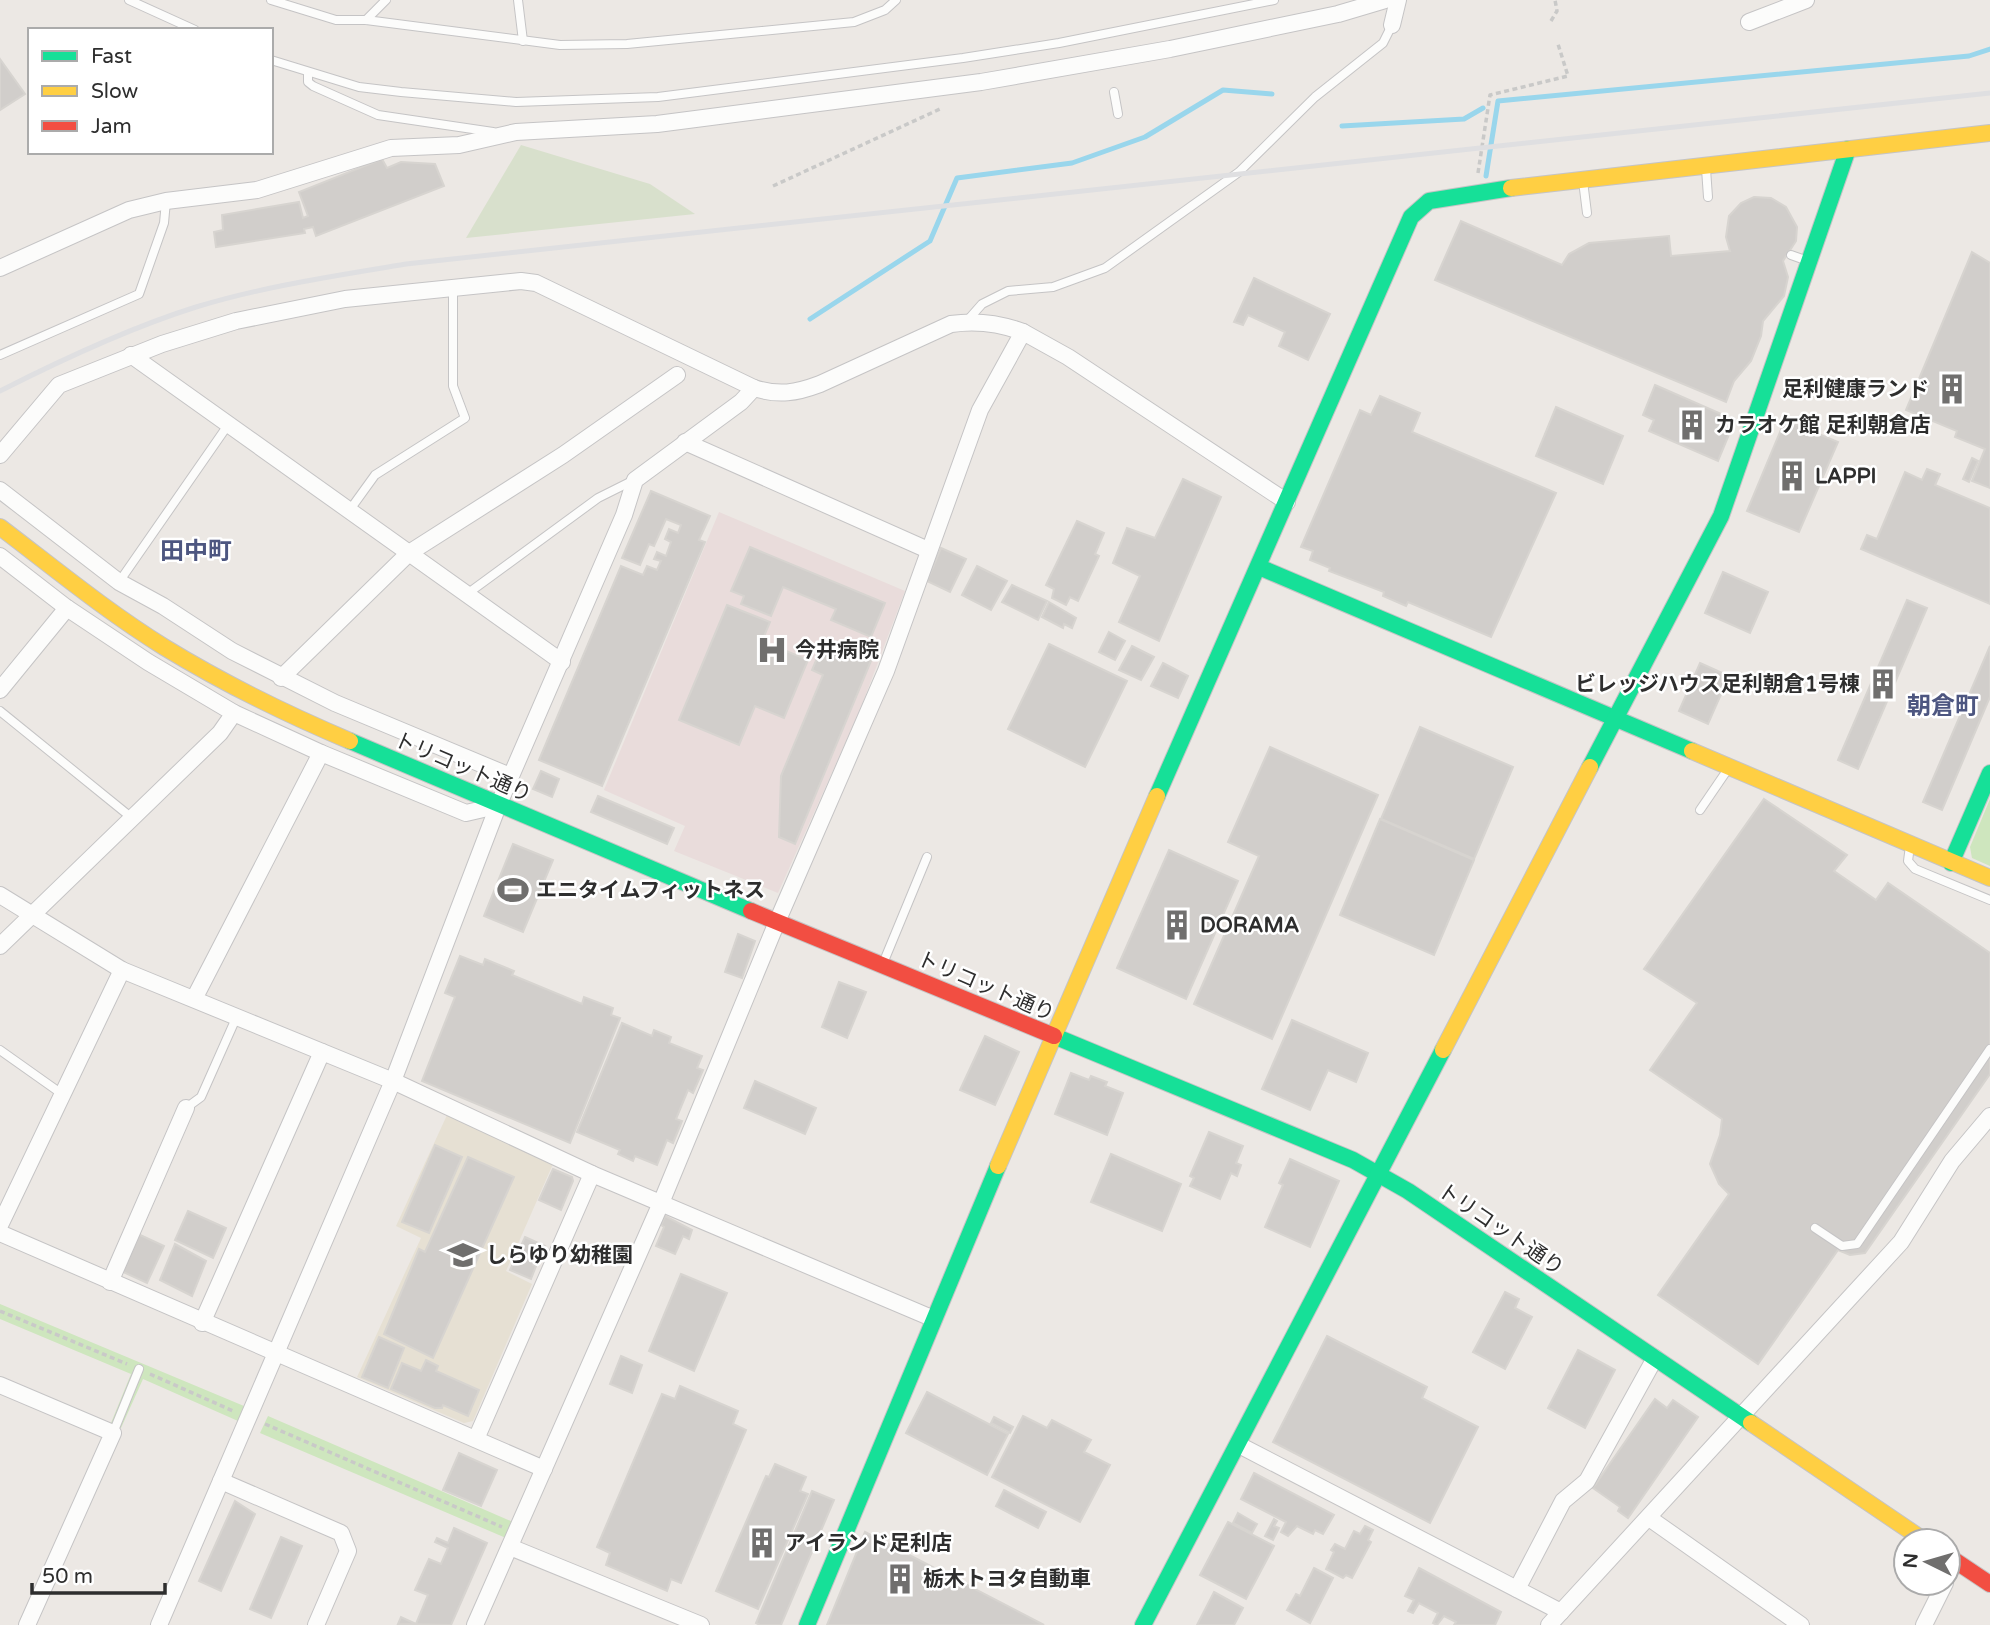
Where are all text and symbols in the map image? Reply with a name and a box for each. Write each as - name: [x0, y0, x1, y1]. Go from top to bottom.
- legend: [28, 28, 273, 154]
- text: Fast: [91, 44, 132, 69]
- text: Slow: [91, 79, 139, 104]
- text: Jam: [91, 114, 132, 139]
- building icon: 足利健康ランド: [1935, 372, 1969, 406]
- place label: 足利健康ランド: [1782, 377, 1929, 402]
- building icon: カラオケ館 足利朝倉店: [1675, 408, 1709, 442]
- place label: カラオケ館 足利朝倉店: [1715, 413, 1930, 438]
- building icon: LAPPI: [1775, 459, 1809, 493]
- place label: LAPPI: [1815, 464, 1877, 489]
- district label: 田中町: [160, 537, 232, 566]
- hospital icon: 今井病院: [755, 633, 789, 667]
- place label: 今井病院: [795, 638, 879, 663]
- building icon: ビレッジハウス足利朝倉1号棟: [1866, 667, 1900, 701]
- place label: ビレッジハウス足利朝倉1号棟: [1575, 672, 1860, 697]
- district label: 朝倉町: [1907, 692, 1979, 721]
- street label: トリコット通り: [390, 727, 535, 808]
- sports icon: エニタイムフィットネス: [496, 873, 530, 907]
- place label: エニタイムフィットネス: [536, 878, 765, 903]
- building icon: DORAMA: [1160, 908, 1194, 942]
- place label: DORAMA: [1200, 913, 1299, 938]
- street label: トリコット通り: [913, 946, 1058, 1027]
- street label: トリコット通り: [1433, 1178, 1569, 1281]
- school or university icon: しらゆり幼稚園: [446, 1238, 480, 1272]
- place label: しらゆり幼稚園: [486, 1243, 633, 1268]
- building icon: アイランド足利店: [745, 1526, 779, 1560]
- north arrow: [1892, 1527, 1962, 1597]
- place label: アイランド足利店: [785, 1531, 952, 1556]
- scale bar: [32, 1552, 164, 1596]
- text: N: [1899, 1552, 1923, 1569]
- building icon: 栃木トヨタ自動車: [883, 1562, 917, 1596]
- text: 50 m: [42, 1564, 93, 1589]
- place label: 栃木トヨタ自動車: [923, 1567, 1091, 1592]

